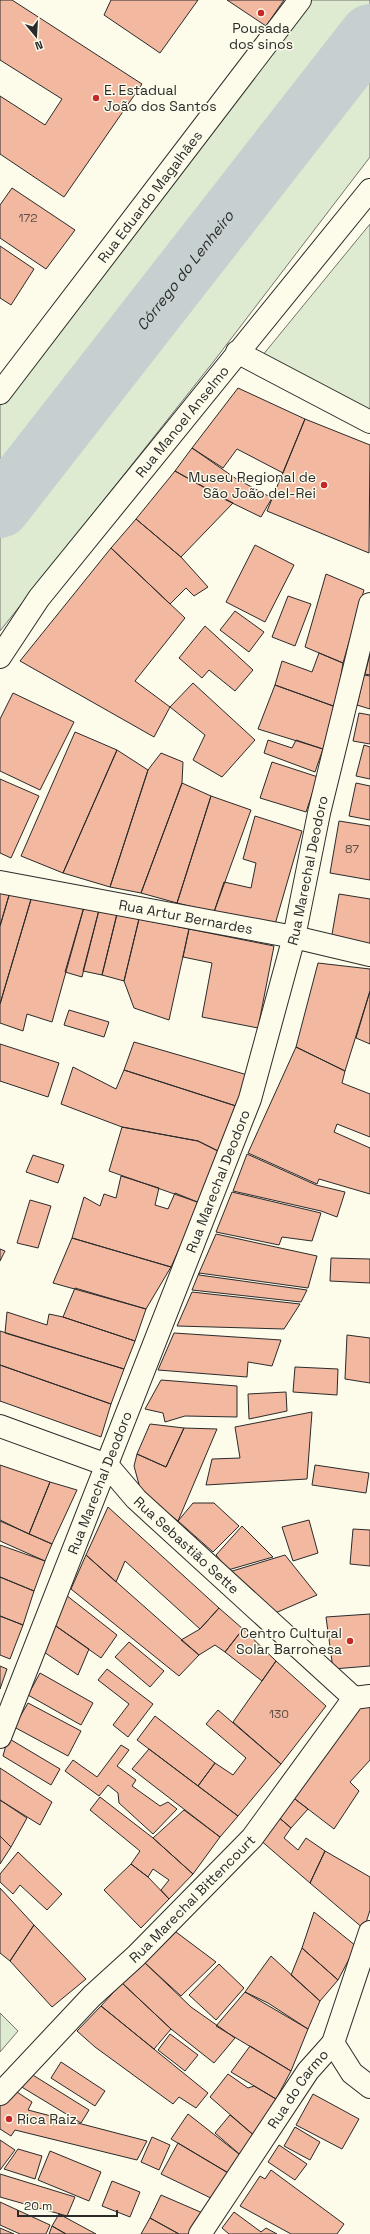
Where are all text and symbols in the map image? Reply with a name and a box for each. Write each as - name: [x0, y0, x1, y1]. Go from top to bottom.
- marker: Pousada dos sinos: [256, 8, 266, 18]
- north arrow: [16, 16, 56, 56]
- place label: Pousada dos sinos: [229, 19, 293, 53]
- text: N: [33, 38, 45, 53]
- place label: E. Estadual João dos Santos: [104, 81, 217, 115]
- marker: E. Estadual João dos Santos: [91, 93, 101, 103]
- street label: Rua Eduardo Magalhães: [94, 127, 206, 266]
- water label: Córrego do Lenheiro: [132, 206, 238, 334]
- house number: 172: [19, 210, 37, 226]
- street label: Rua Manoel Anselmo: [131, 362, 233, 481]
- place label: Museu Regional de São João del-Rei: [188, 468, 316, 502]
- marker: Museu Regional de São João del-Rei: [319, 480, 329, 490]
- street label: Rua Marechal Deodoro: [283, 794, 332, 947]
- house number: 87: [345, 841, 359, 857]
- street label: Rua Artur Bernardes: [117, 895, 254, 938]
- street label: Rua Marechal Deodoro: [182, 1107, 254, 1255]
- street label: Rua Marechal Deodoro: [63, 1409, 136, 1557]
- street label: Rua Sebastião Sette: [130, 1493, 243, 1598]
- place label: Centro Cultural Solar Barronesa: [236, 1624, 342, 1658]
- marker: Centro Cultural Solar Barronesa: [345, 1636, 355, 1646]
- house number: 130: [269, 1706, 289, 1722]
- street label: Rua Marechal Bittencourt: [125, 1831, 259, 1967]
- street label: Rua do Carmo: [263, 2045, 332, 2132]
- place label: Rica Raiz: [17, 2110, 77, 2128]
- marker: Rica Raiz: [4, 2114, 14, 2124]
- scale bar: [18, 2192, 117, 2218]
- text: 20 m: [24, 2198, 52, 2214]

